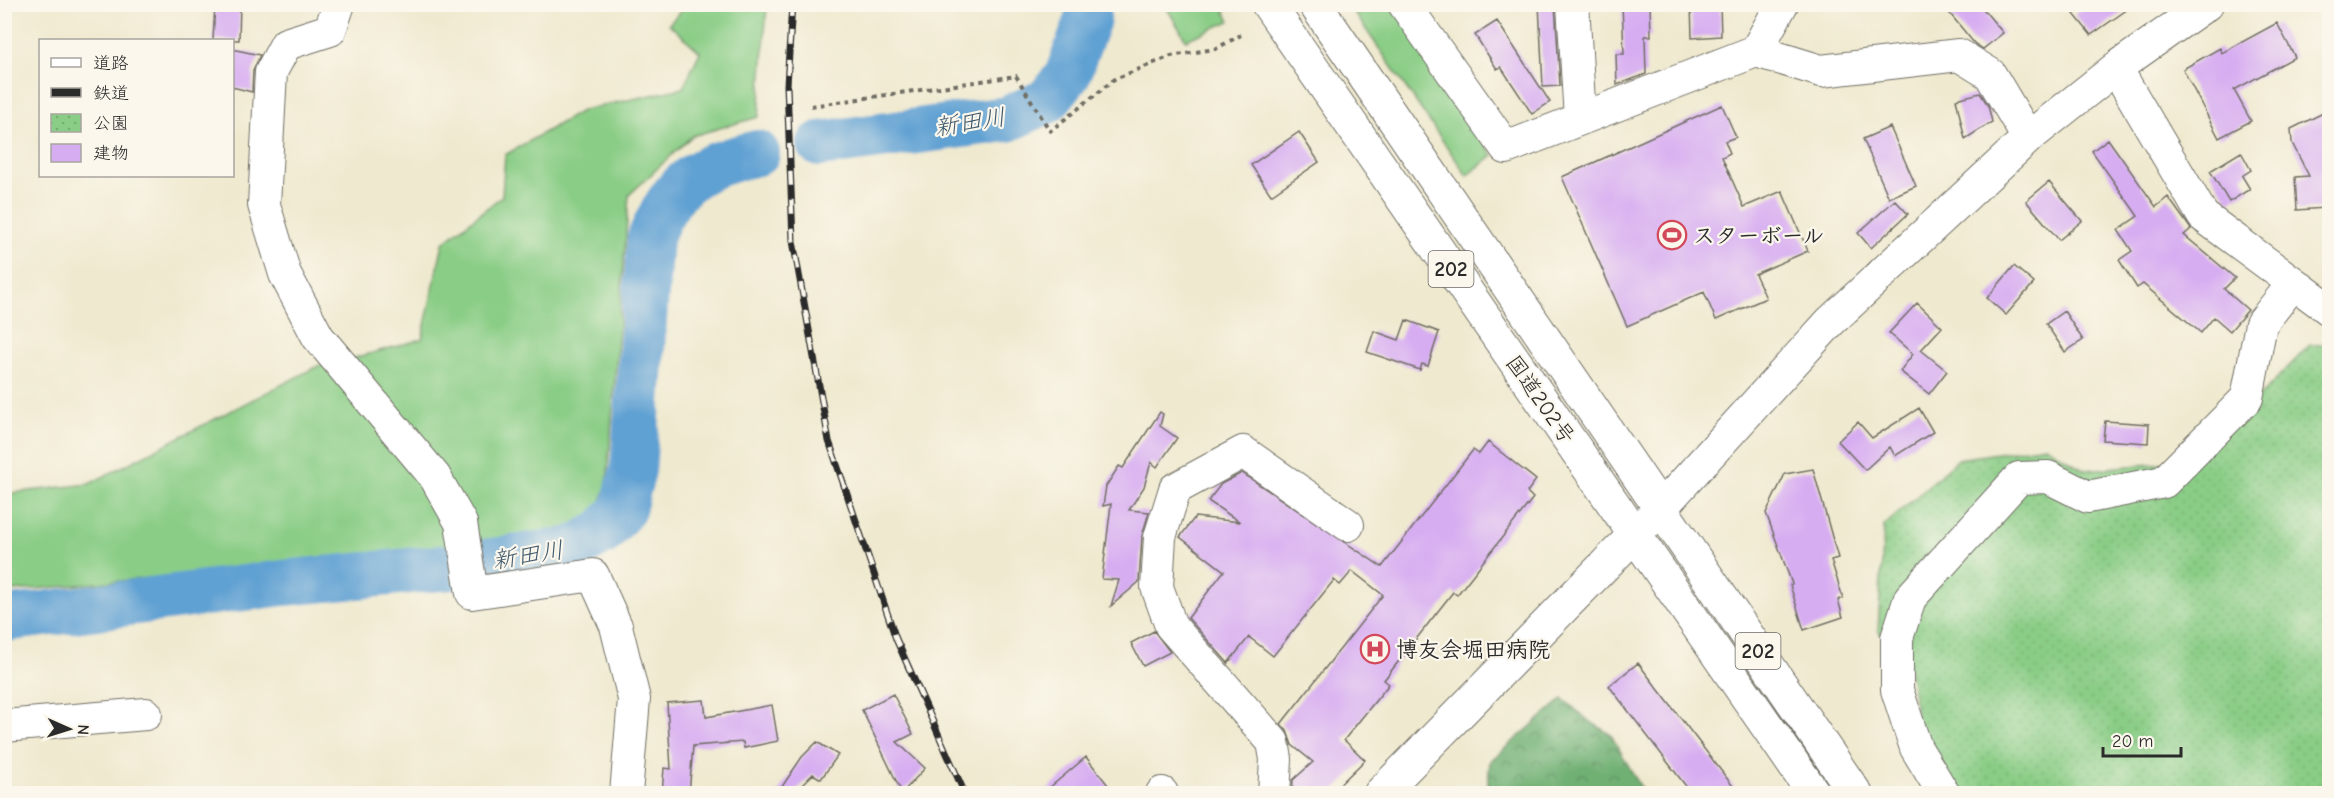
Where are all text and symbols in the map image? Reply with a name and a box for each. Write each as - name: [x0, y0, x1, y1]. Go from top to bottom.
- legend: [39, 39, 234, 177]
- text: 道路: [93, 53, 129, 74]
- text: 鉄道: [93, 83, 129, 104]
- water label: 新田川: [932, 103, 1008, 141]
- text: 公園: [93, 113, 129, 134]
- text: 建物: [93, 143, 129, 164]
- sports icon: スターボール: [1656, 219, 1688, 251]
- place label: スターボール: [1693, 223, 1825, 249]
- road number: 202: [1428, 251, 1474, 287]
- street label: 国道202号: [1500, 350, 1580, 449]
- water label: 新田川: [490, 536, 566, 574]
- hospital icon: 博友会堀田病院: [1359, 633, 1391, 665]
- road number: 202: [1736, 633, 1780, 669]
- place label: 博友会堀田病院: [1396, 637, 1550, 663]
- north arrow: [39, 699, 99, 759]
- scale bar: [2103, 720, 2181, 758]
- text: N: [74, 724, 92, 735]
- text: 20 m: [2112, 731, 2153, 752]

